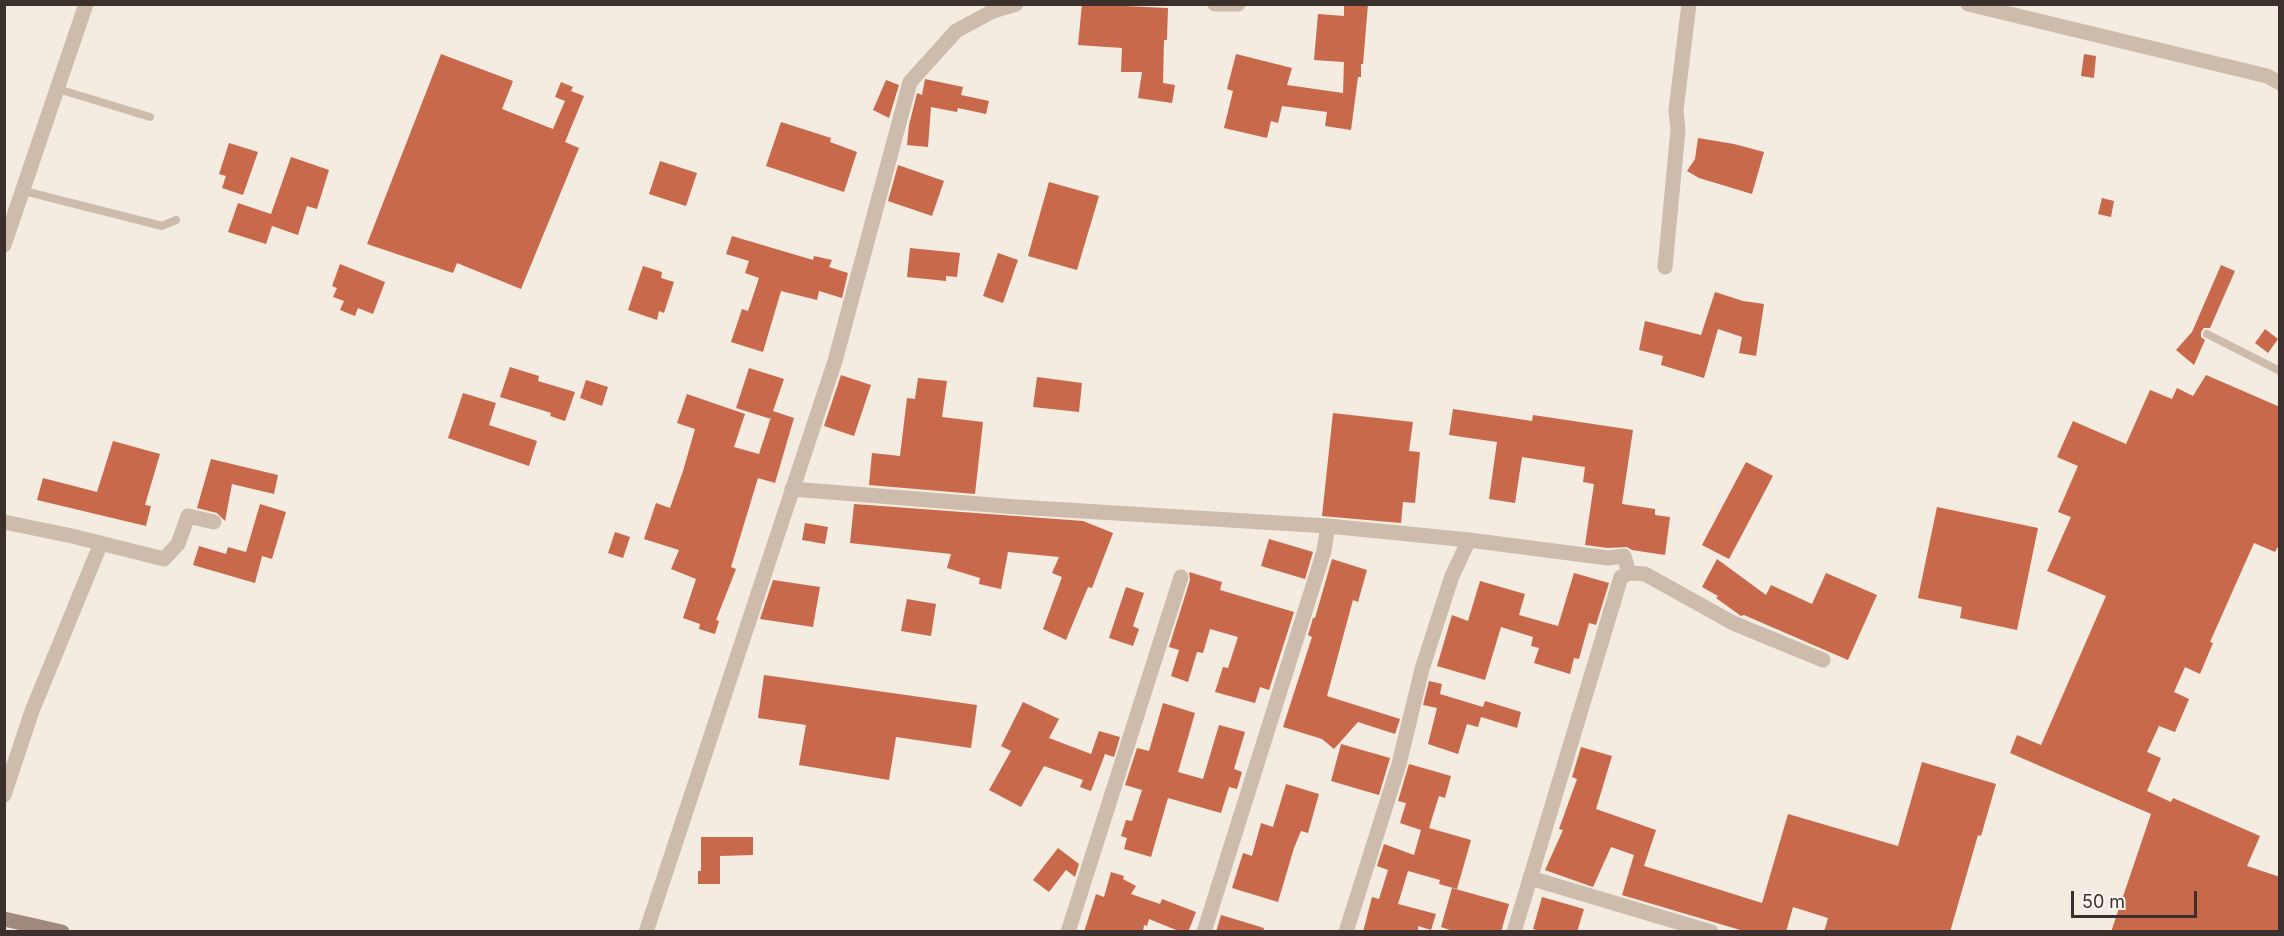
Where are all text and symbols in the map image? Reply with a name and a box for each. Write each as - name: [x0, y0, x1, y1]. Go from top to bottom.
- scale bar: [2074, 879, 2200, 917]
- text: 50 m: [2082, 891, 2125, 912]

